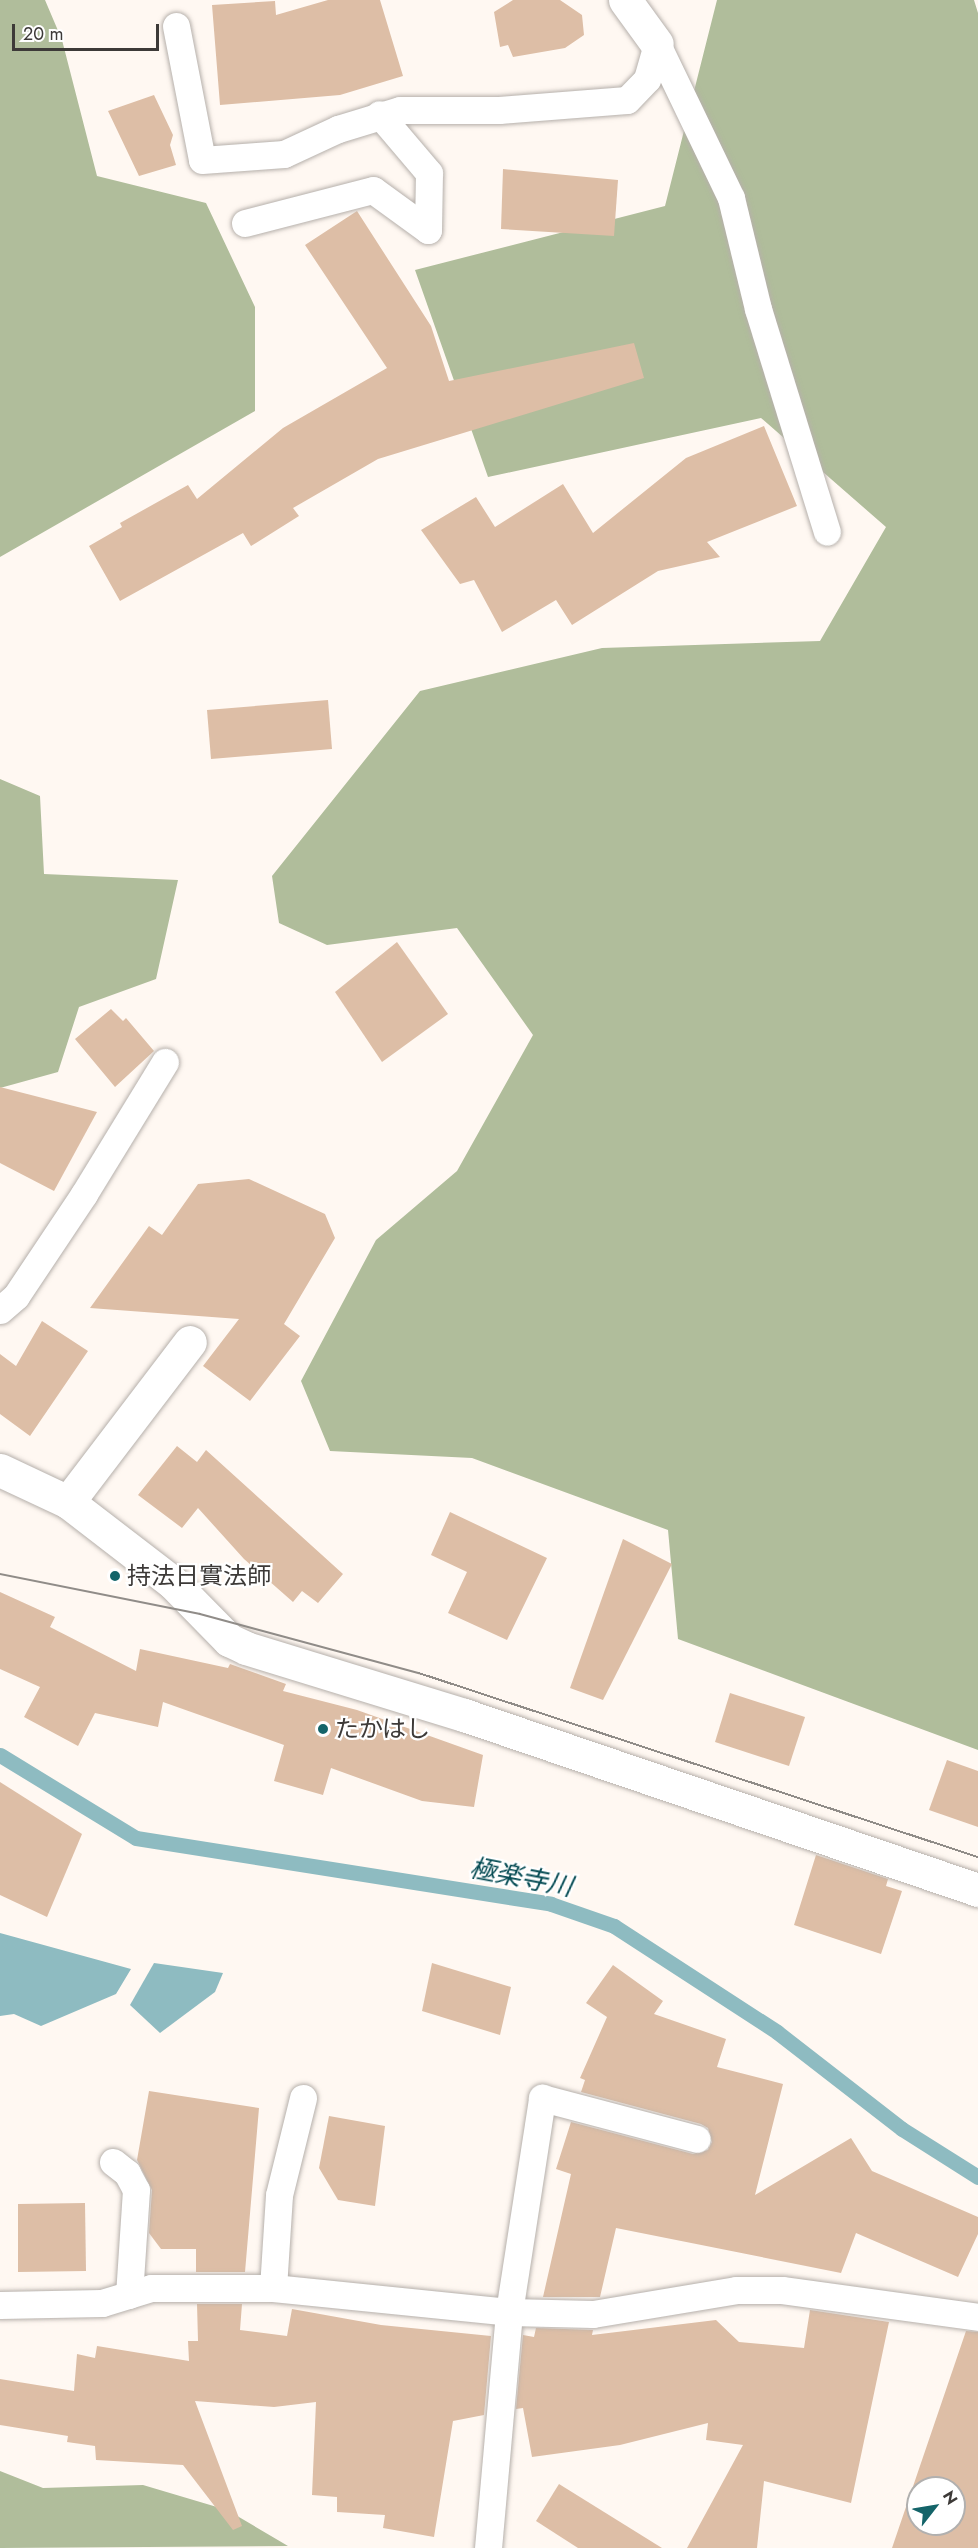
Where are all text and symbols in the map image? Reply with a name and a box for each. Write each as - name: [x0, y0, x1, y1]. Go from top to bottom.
- scale bar: [15, 12, 162, 50]
- text: 20 m: [23, 21, 63, 47]
- place label: 持法日實法師: [127, 1562, 271, 1590]
- marker: 持法日實法師: [108, 1569, 122, 1583]
- place label: たかはし: [335, 1715, 431, 1743]
- marker: たかはし: [316, 1722, 330, 1736]
- water label: 極楽寺川: [467, 1853, 575, 1903]
- north arrow: [906, 2476, 966, 2536]
- text: N: [937, 2486, 963, 2509]

